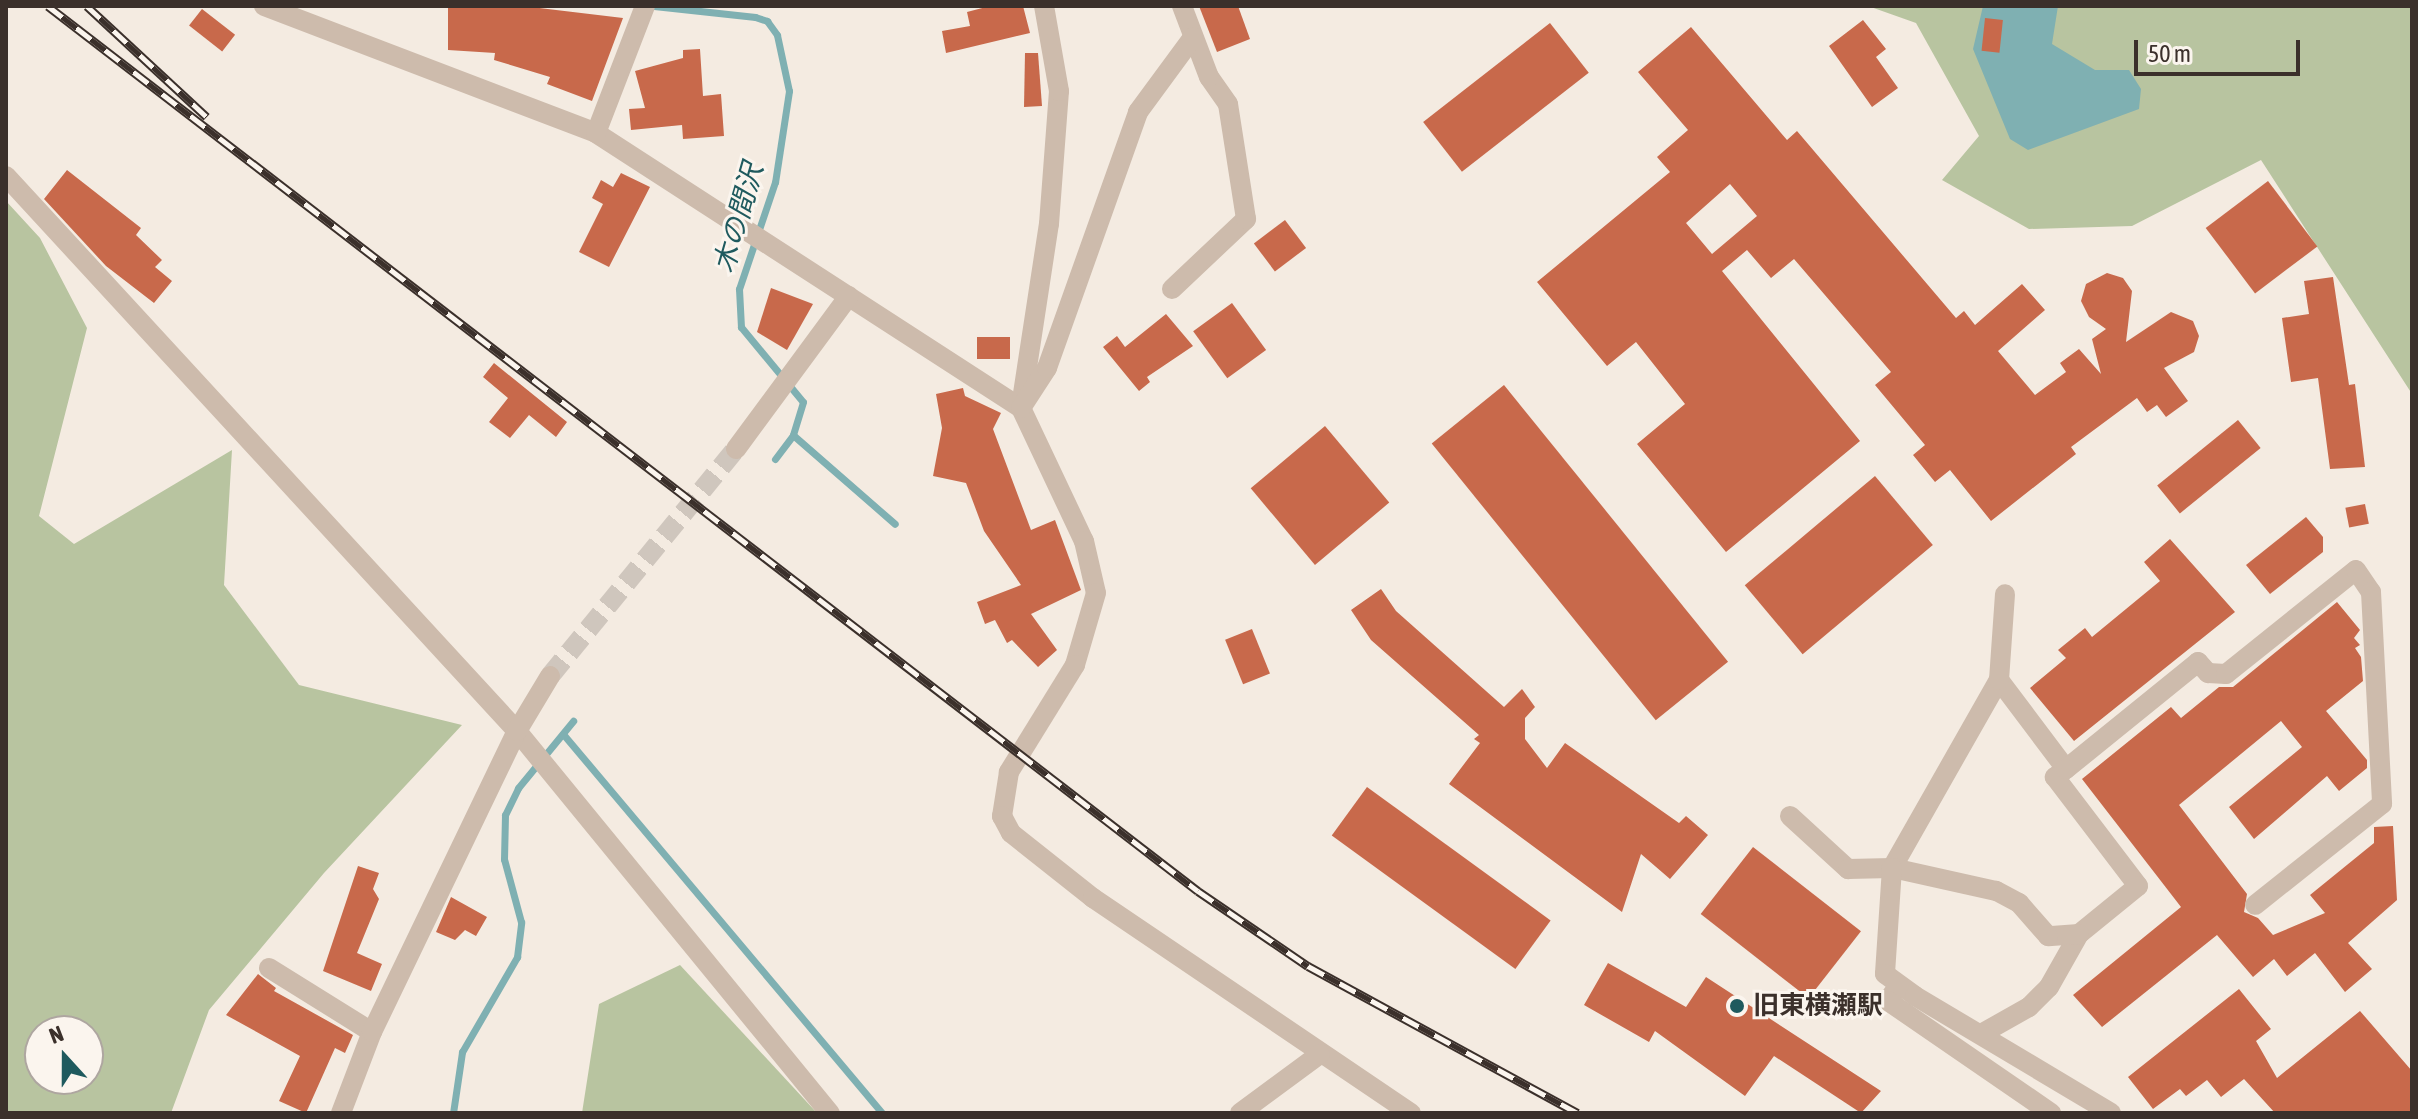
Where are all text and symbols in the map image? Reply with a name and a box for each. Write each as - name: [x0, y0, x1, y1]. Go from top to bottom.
- scale bar: [2138, 24, 2304, 74]
- text: 50 m: [2148, 40, 2191, 67]
- water label: 木の間沢: [706, 160, 770, 276]
- place label: 旧東横瀬駅: [1753, 990, 1883, 1022]
- marker: 旧東横瀬駅: [1728, 997, 1746, 1015]
- north arrow: [24, 1015, 104, 1095]
- text: N: [45, 1020, 67, 1049]

